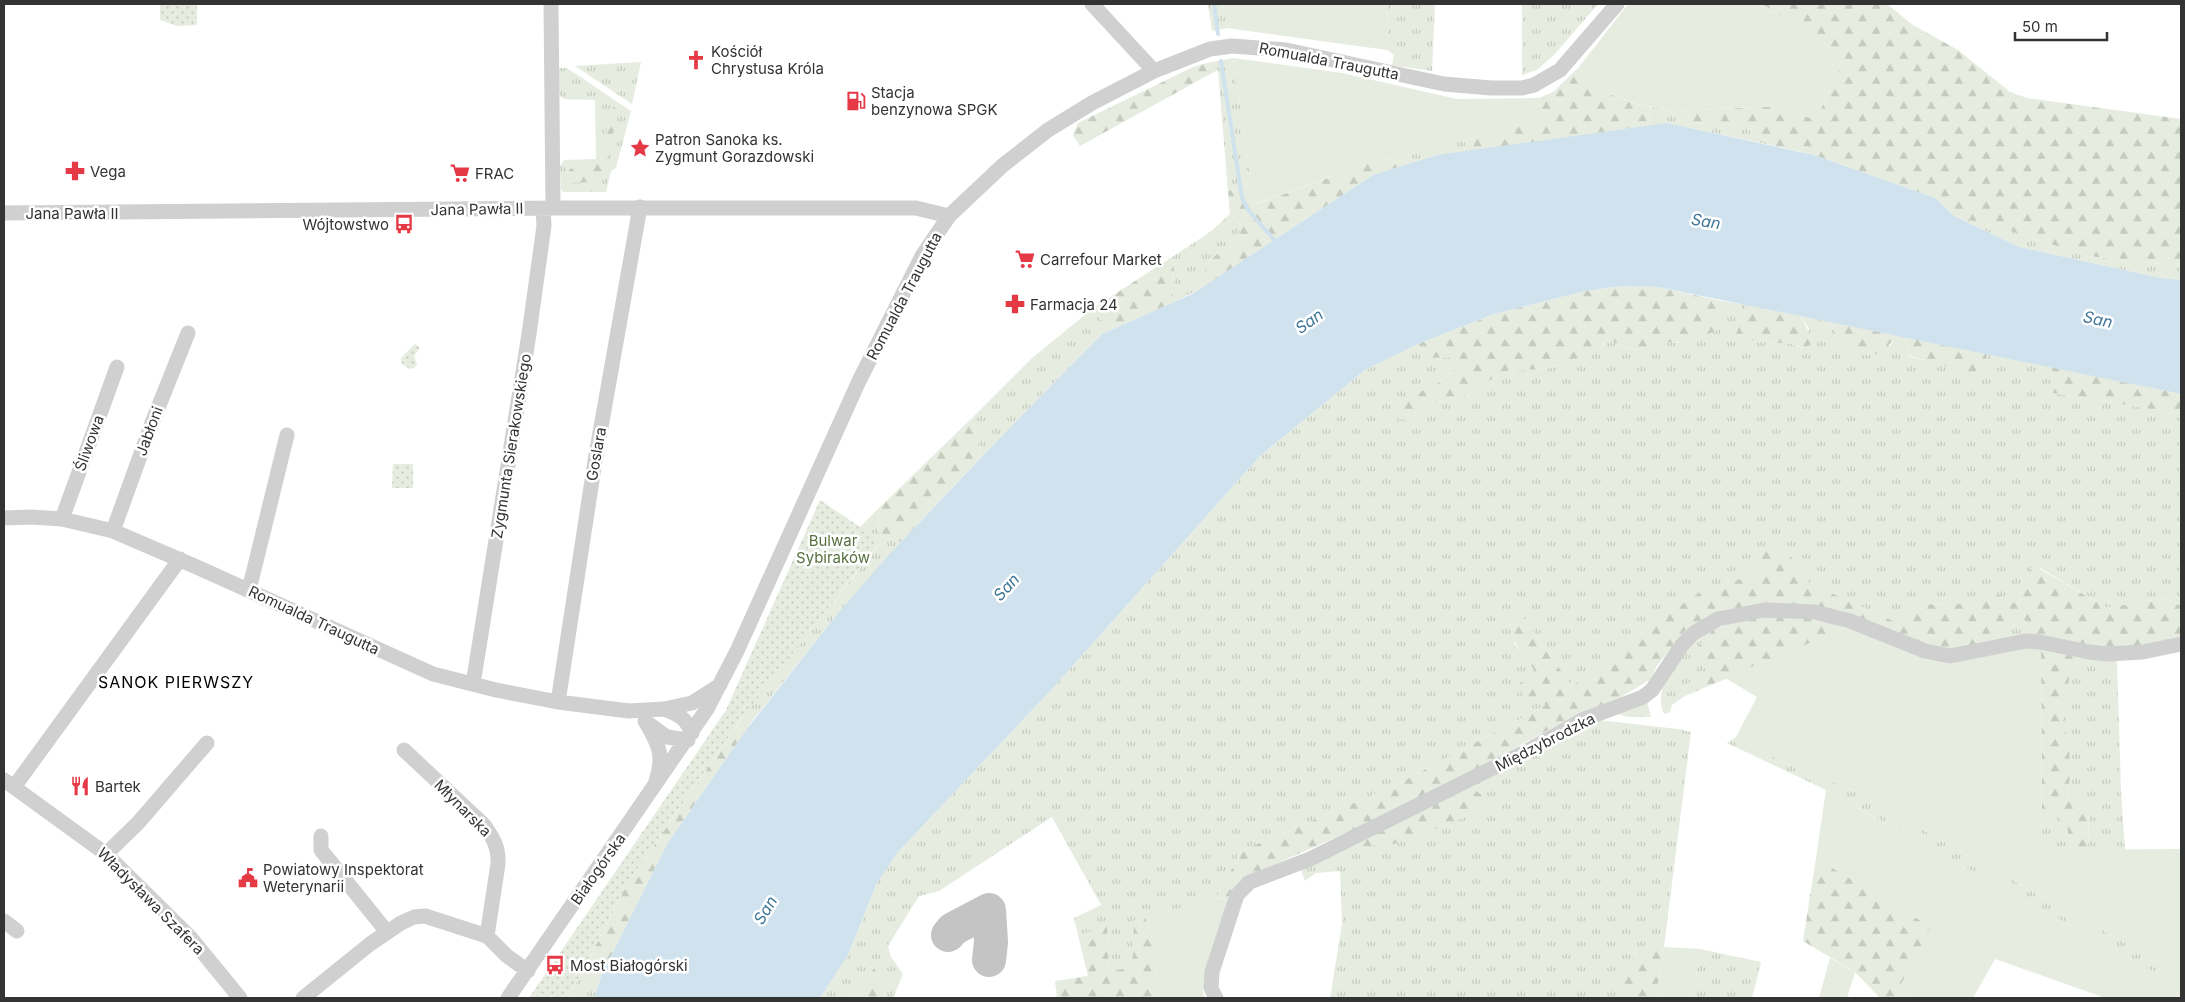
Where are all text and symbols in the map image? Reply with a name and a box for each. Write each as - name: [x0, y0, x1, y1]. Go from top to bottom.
- scale bar: [2015, 10, 2108, 42]
- text: 50 m: [2022, 17, 2058, 36]
- street label: Romualda Traugutta: [1257, 38, 1401, 84]
- place label: Kościół Chrystusa Króla: [711, 42, 824, 78]
- church icon: Kościół Chrystusa Króla: [685, 49, 707, 71]
- place label: Stacja benzynowa SPGK: [871, 83, 997, 119]
- fuel station icon: Stacja benzynowa SPGK: [845, 90, 867, 112]
- place label: Patron Sanoka ks. Zygmunt Gorazdowski: [655, 130, 814, 166]
- place icon: Patron Sanoka ks. Zygmunt Gorazdowski: [629, 137, 651, 159]
- pharmacy icon: Vega: [64, 160, 86, 182]
- place label: Vega: [90, 162, 126, 181]
- supermarket icon: FRAC: [449, 162, 471, 184]
- place label: FRAC: [475, 164, 514, 183]
- street label: Jana Pawła II: [430, 199, 524, 219]
- street label: Jana Pawła II: [25, 204, 119, 223]
- water label: San: [1690, 209, 1722, 233]
- bus stop icon: Wójtowstwo: [393, 213, 415, 235]
- place label: Wójtowstwo: [303, 215, 389, 234]
- street label: Romualda Traugutta: [862, 229, 946, 363]
- supermarket icon: Carrefour Market: [1014, 248, 1036, 270]
- place label: Carrefour Market: [1040, 250, 1162, 269]
- pharmacy icon: Farmacja 24: [1004, 293, 1026, 315]
- place label: Farmacja 24: [1030, 295, 1118, 314]
- water label: San: [1291, 304, 1327, 338]
- water label: San: [2081, 306, 2115, 332]
- street label: Zygmunta Sierakowskiego: [487, 352, 535, 540]
- street label: Jabłoni: [131, 404, 167, 458]
- street label: Śliwowa: [70, 412, 108, 474]
- street label: Goslara: [582, 426, 610, 482]
- park label: Bulwar Sybiraków: [796, 531, 870, 567]
- water label: San: [989, 569, 1023, 605]
- street label: Romualda Traugutta: [246, 581, 382, 659]
- district label: SANOK PIERWSZY: [98, 672, 254, 692]
- street label: Międzybrodzka: [1492, 709, 1598, 775]
- restaurant icon: Bartek: [69, 775, 91, 797]
- street label: Młynarska: [430, 775, 496, 841]
- place label: Bartek: [95, 777, 142, 796]
- street label: Białogórska: [566, 830, 630, 908]
- street label: Władysława Szafera: [93, 843, 209, 959]
- place label: Powiatowy Inspektorat Weterynarii: [263, 860, 424, 896]
- public building icon: Powiatowy Inspektorat Weterynarii: [237, 867, 259, 889]
- water label: San: [749, 892, 781, 928]
- bus stop icon: Most Białogórski: [544, 954, 566, 976]
- place label: Most Białogórski: [570, 956, 688, 975]

